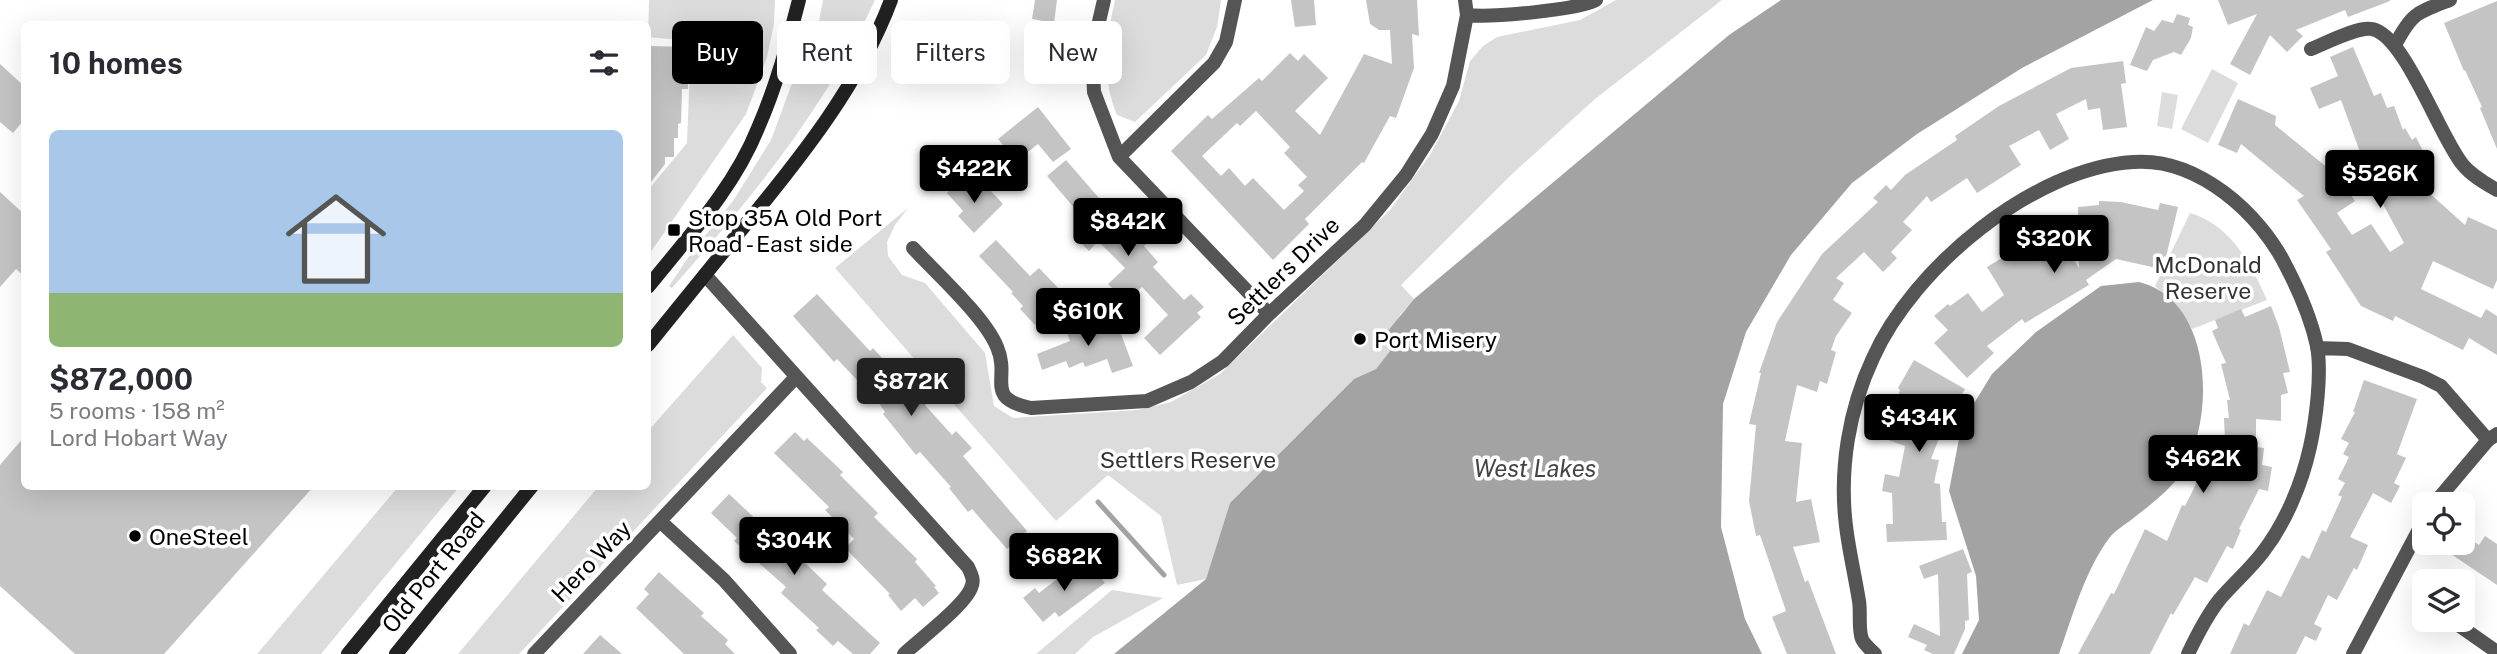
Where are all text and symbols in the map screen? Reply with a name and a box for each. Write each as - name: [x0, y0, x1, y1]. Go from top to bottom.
- chip: Buy: [672, 21, 763, 84]
- chip: Rent: [777, 21, 877, 84]
- chip: Filters: [891, 21, 1010, 84]
- chip: New: [1024, 21, 1122, 84]
- icon: filters: [585, 44, 623, 82]
- text: 10 homes: [49, 45, 183, 81]
- pin: $422K: [925, 146, 1023, 205]
- pin: $526K: [2331, 150, 2429, 210]
- text: $422K: [936, 154, 1012, 181]
- text: $526K: [2341, 159, 2419, 186]
- icon: home: [273, 176, 399, 302]
- pin: $842K: [1079, 198, 1177, 258]
- place label: Stop 35A Old Port Road - East side: [688, 204, 882, 257]
- text: $842K: [1089, 207, 1167, 234]
- street label: Settlers Drive: [1221, 211, 1345, 331]
- pin: $320K: [2005, 216, 2103, 275]
- marker: Stop 35A Old Port Road - East side: [666, 222, 682, 238]
- text: $320K: [2016, 224, 2092, 251]
- park label: McDonald Reserve: [2154, 251, 2262, 304]
- pin: $610K: [1039, 288, 1137, 348]
- text: $610K: [1052, 297, 1124, 324]
- place label: Port Misery: [1374, 326, 1497, 353]
- marker: Port Misery: [1352, 331, 1368, 347]
- pin: $872K: [862, 358, 960, 418]
- text: $872,000: [49, 361, 193, 397]
- text: $872K: [873, 367, 949, 394]
- pin: $434K: [1870, 394, 1968, 454]
- text: 5 rooms · 158 m²: [49, 397, 225, 424]
- text: $434K: [1880, 403, 1958, 430]
- text: Lord Hobart Way: [49, 424, 228, 451]
- pin: $462K: [2154, 435, 2252, 495]
- text: $462K: [2164, 444, 2242, 471]
- park label: Settlers Reserve: [1100, 446, 1276, 473]
- water label: West Lakes: [1474, 454, 1597, 482]
- map controls: [2412, 492, 2475, 632]
- button: locate: [2412, 492, 2475, 555]
- street label: Old Port Road: [376, 506, 490, 638]
- street label: Hero Way: [546, 515, 636, 607]
- pin: $304K: [745, 518, 843, 577]
- place label: OneSteel: [149, 523, 249, 550]
- text: $304K: [755, 526, 833, 553]
- marker: OneSteel: [127, 528, 143, 544]
- pin: $682K: [1015, 534, 1113, 593]
- text: $682K: [1025, 542, 1103, 569]
- button: layers: [2412, 569, 2475, 632]

